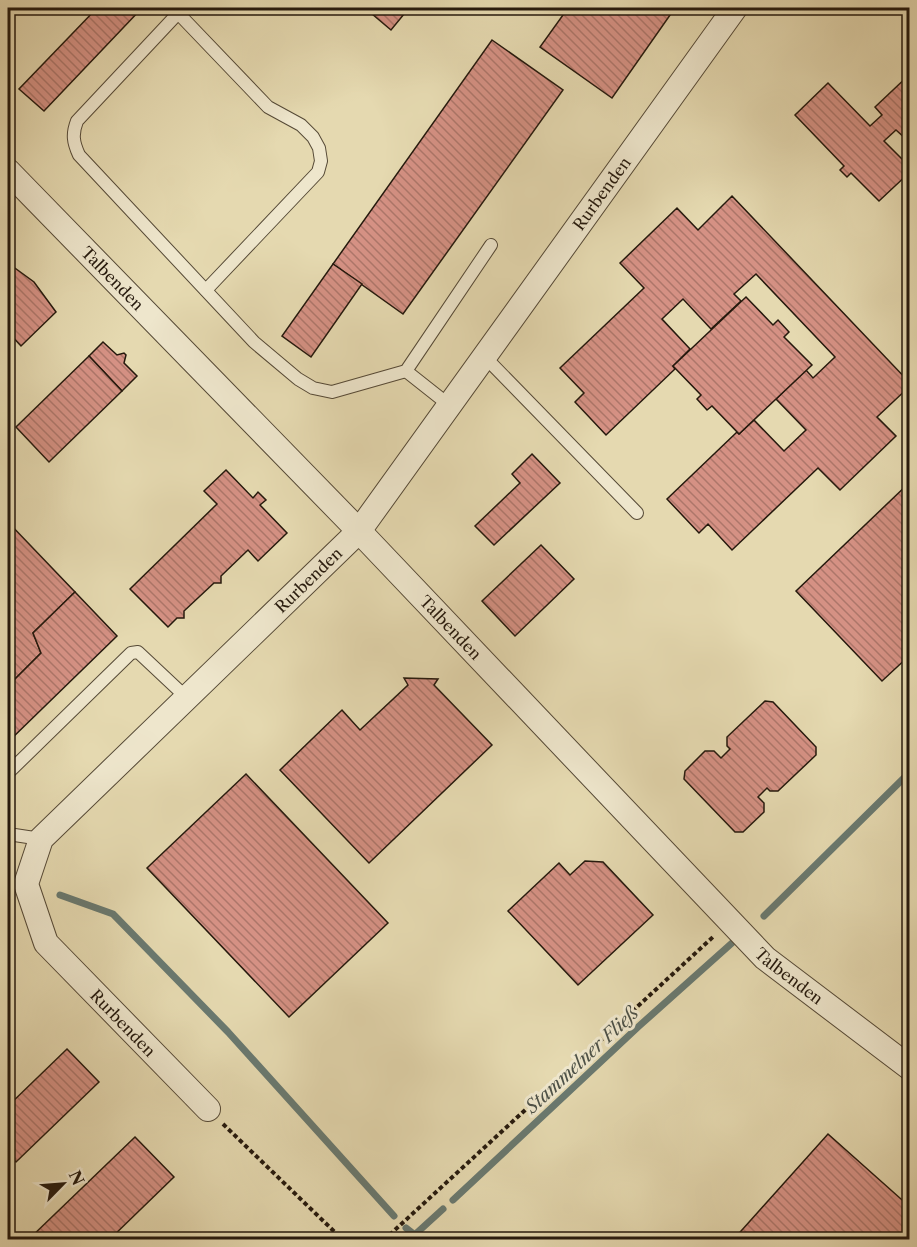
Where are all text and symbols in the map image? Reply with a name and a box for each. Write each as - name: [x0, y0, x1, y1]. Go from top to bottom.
- street label: Rurbenden: [568, 153, 635, 234]
- street label: Talbenden: [77, 242, 148, 314]
- street label: Rurbenden: [271, 543, 346, 617]
- street label: Talbenden: [416, 591, 486, 664]
- street label: Talbenden: [750, 943, 827, 1009]
- street label: Rurbenden: [86, 985, 160, 1061]
- water label: Stammelner Fließ: [520, 1002, 643, 1119]
- north arrow: [33, 1154, 93, 1214]
- text: N: [65, 1167, 89, 1188]

